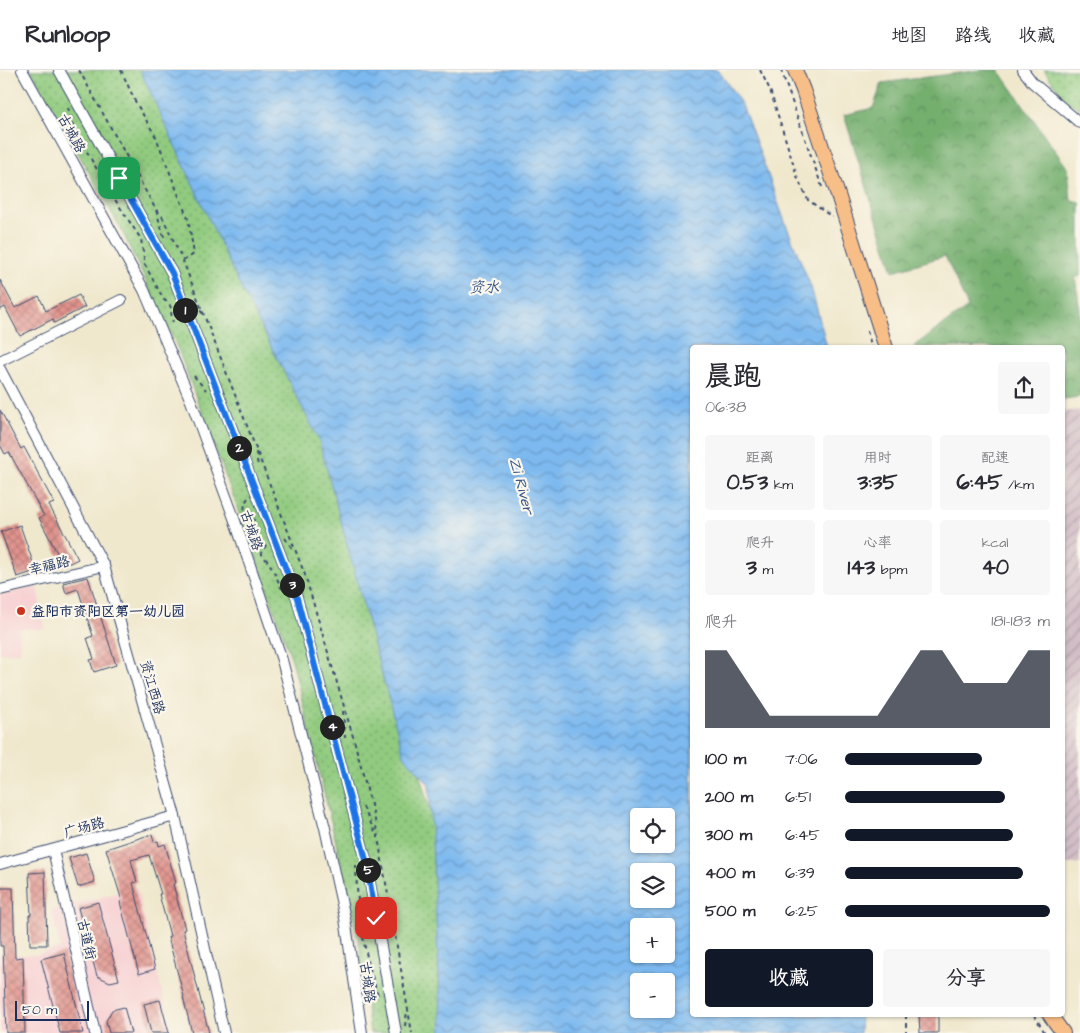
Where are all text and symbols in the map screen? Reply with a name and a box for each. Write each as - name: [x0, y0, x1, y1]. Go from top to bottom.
- text: Runloop: [25, 18, 110, 52]
- text: 地图: [891, 23, 927, 48]
- text: 路线: [955, 23, 991, 48]
- text: 收藏: [1019, 23, 1055, 48]
- street label: 古城路: [52, 110, 90, 157]
- pin: [98, 157, 140, 199]
- icon: arrive: [105, 164, 133, 192]
- water label: 资水: [469, 277, 500, 298]
- pin: 1: [172, 298, 198, 322]
- text: 1: [185, 300, 186, 320]
- text: 晨跑: [705, 357, 761, 396]
- button: share: [998, 362, 1050, 414]
- text: 06:38: [705, 396, 746, 418]
- pin: 2: [226, 436, 252, 460]
- text: 2: [235, 438, 244, 458]
- text: 距离: [746, 448, 774, 468]
- text: 用时: [863, 448, 891, 468]
- text: 配速: [981, 448, 1009, 468]
- water label: Zi River: [504, 456, 540, 518]
- text: 0.53: [726, 468, 768, 497]
- text: 3:35: [858, 468, 897, 497]
- text: 6:45: [956, 468, 1002, 497]
- text: km: [768, 475, 793, 495]
- text: /km: [1002, 475, 1034, 495]
- street label: 古城路: [235, 507, 267, 553]
- text: 爬升: [746, 533, 774, 553]
- text: 心率: [863, 533, 891, 553]
- text: kcal: [982, 533, 1009, 553]
- street label: 幸福路: [27, 552, 72, 580]
- text: 3: [746, 553, 757, 582]
- text: 143: [848, 553, 875, 582]
- text: 40: [981, 553, 1009, 582]
- text: m: [757, 560, 773, 580]
- text: bpm: [875, 560, 907, 580]
- pin: 3: [280, 572, 304, 598]
- text: 3: [289, 575, 296, 595]
- place label: 益阳市资阳区第一幼儿园: [31, 602, 185, 622]
- marker: 益阳市资阳区第一幼儿园: [15, 605, 27, 617]
- text: 181–183 m: [991, 610, 1050, 632]
- text: 爬升: [705, 611, 737, 633]
- street label: 资江西路: [135, 658, 169, 717]
- pin: 4: [320, 714, 344, 740]
- text: 4: [328, 717, 337, 737]
- text: 100 m: [705, 748, 746, 770]
- text: 7:06: [785, 748, 818, 770]
- text: 200 m: [705, 786, 753, 808]
- text: 6:51: [785, 786, 811, 808]
- map controls: [630, 808, 675, 1018]
- button: locate: [630, 808, 675, 853]
- street label: 广场路: [61, 813, 107, 843]
- text: 300 m: [705, 824, 752, 846]
- text: 6:45: [785, 824, 820, 846]
- pin: 5: [356, 858, 380, 882]
- text: 5: [364, 860, 373, 880]
- text: 400 m: [705, 862, 755, 884]
- text: 6:39: [785, 862, 815, 884]
- button: layers: [630, 863, 675, 908]
- pin: [355, 897, 397, 939]
- text: 500 m: [705, 900, 755, 922]
- text: 6:25: [785, 900, 818, 922]
- icon: check: [362, 904, 390, 932]
- street label: 古道街: [72, 917, 100, 962]
- button: +: [630, 918, 675, 963]
- button: 收藏: [705, 949, 873, 1007]
- button: 分享: [883, 949, 1050, 1007]
- street label: 古城路: [354, 960, 380, 1004]
- button: −: [630, 973, 675, 1018]
- scale bar: [15, 998, 89, 1021]
- text: 50 m: [22, 1000, 57, 1020]

